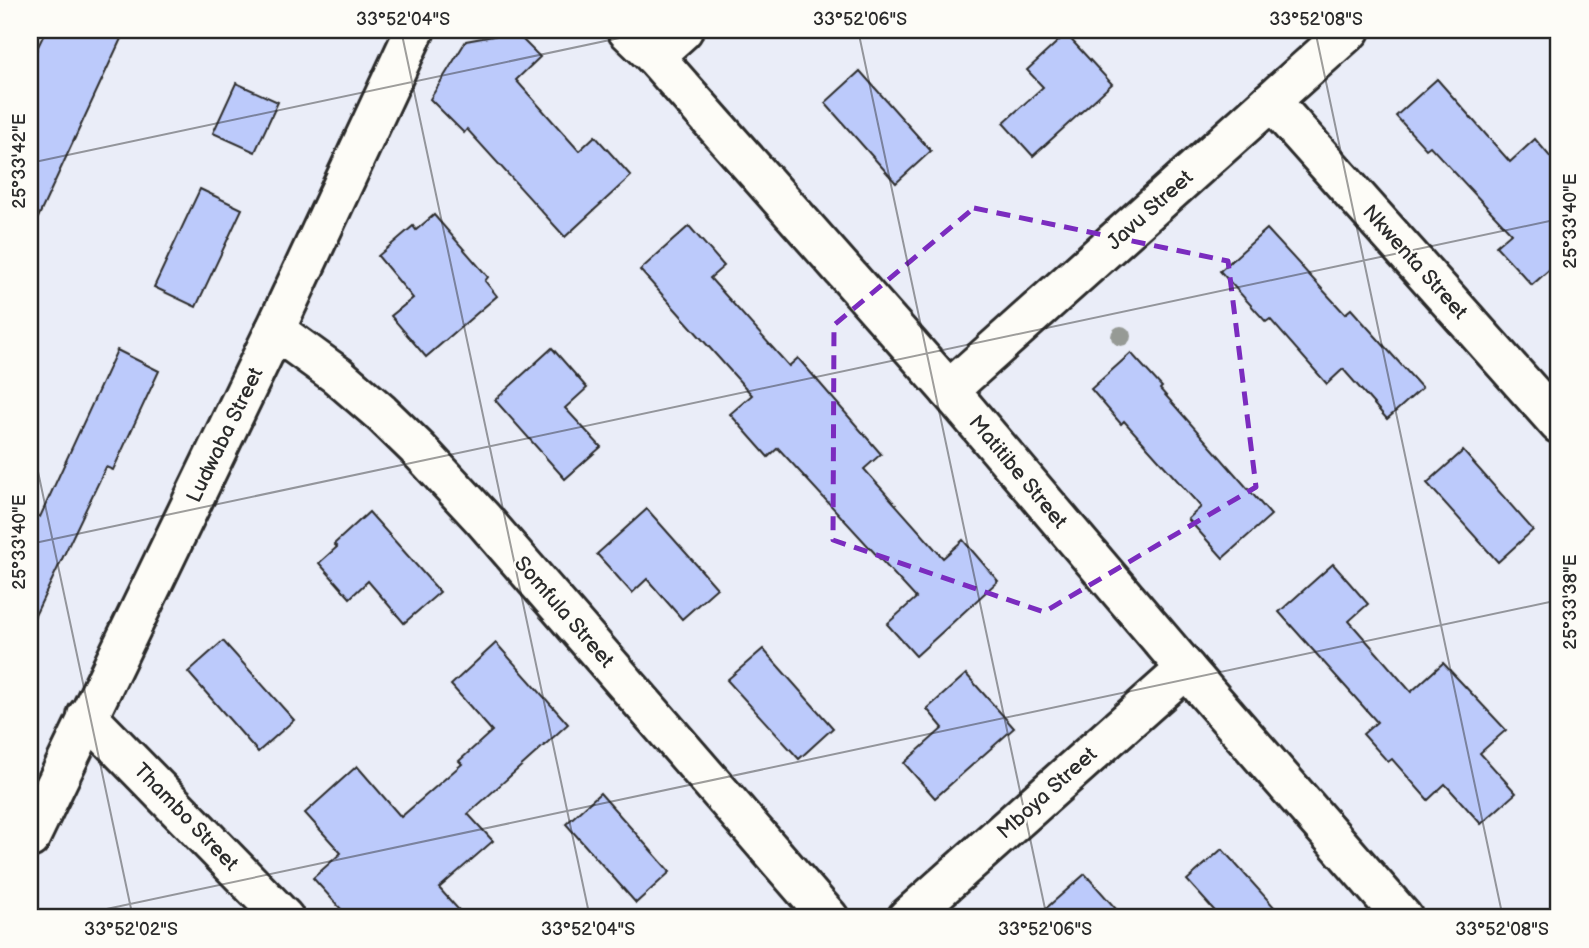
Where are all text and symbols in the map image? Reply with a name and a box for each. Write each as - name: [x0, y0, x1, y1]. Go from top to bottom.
- text: 33°52'04"S: [356, 9, 450, 30]
- text: 33°52'06"S: [813, 9, 907, 30]
- text: 33°52'08"S: [1269, 9, 1363, 30]
- text: 25°33'42"E: [9, 113, 30, 209]
- street label: Javu Street: [1102, 165, 1199, 255]
- text: 25°33'40"E: [1560, 173, 1581, 269]
- street label: Nkwenta Street: [1357, 200, 1473, 325]
- street label: Ludwaba Street: [181, 363, 269, 507]
- street label: Matitibe Street: [963, 410, 1073, 534]
- text: 25°33'40"E: [9, 494, 30, 590]
- street label: Somfula Street: [509, 551, 619, 673]
- text: 25°33'38"E: [1560, 554, 1581, 650]
- street label: Mboya Street: [992, 741, 1102, 844]
- street label: Thambo Street: [128, 758, 244, 876]
- text: 33°52'02"S: [84, 919, 178, 940]
- text: 33°52'04"S: [541, 919, 635, 940]
- text: 33°52'06"S: [998, 919, 1092, 940]
- text: 33°52'08"S: [1455, 919, 1549, 940]

